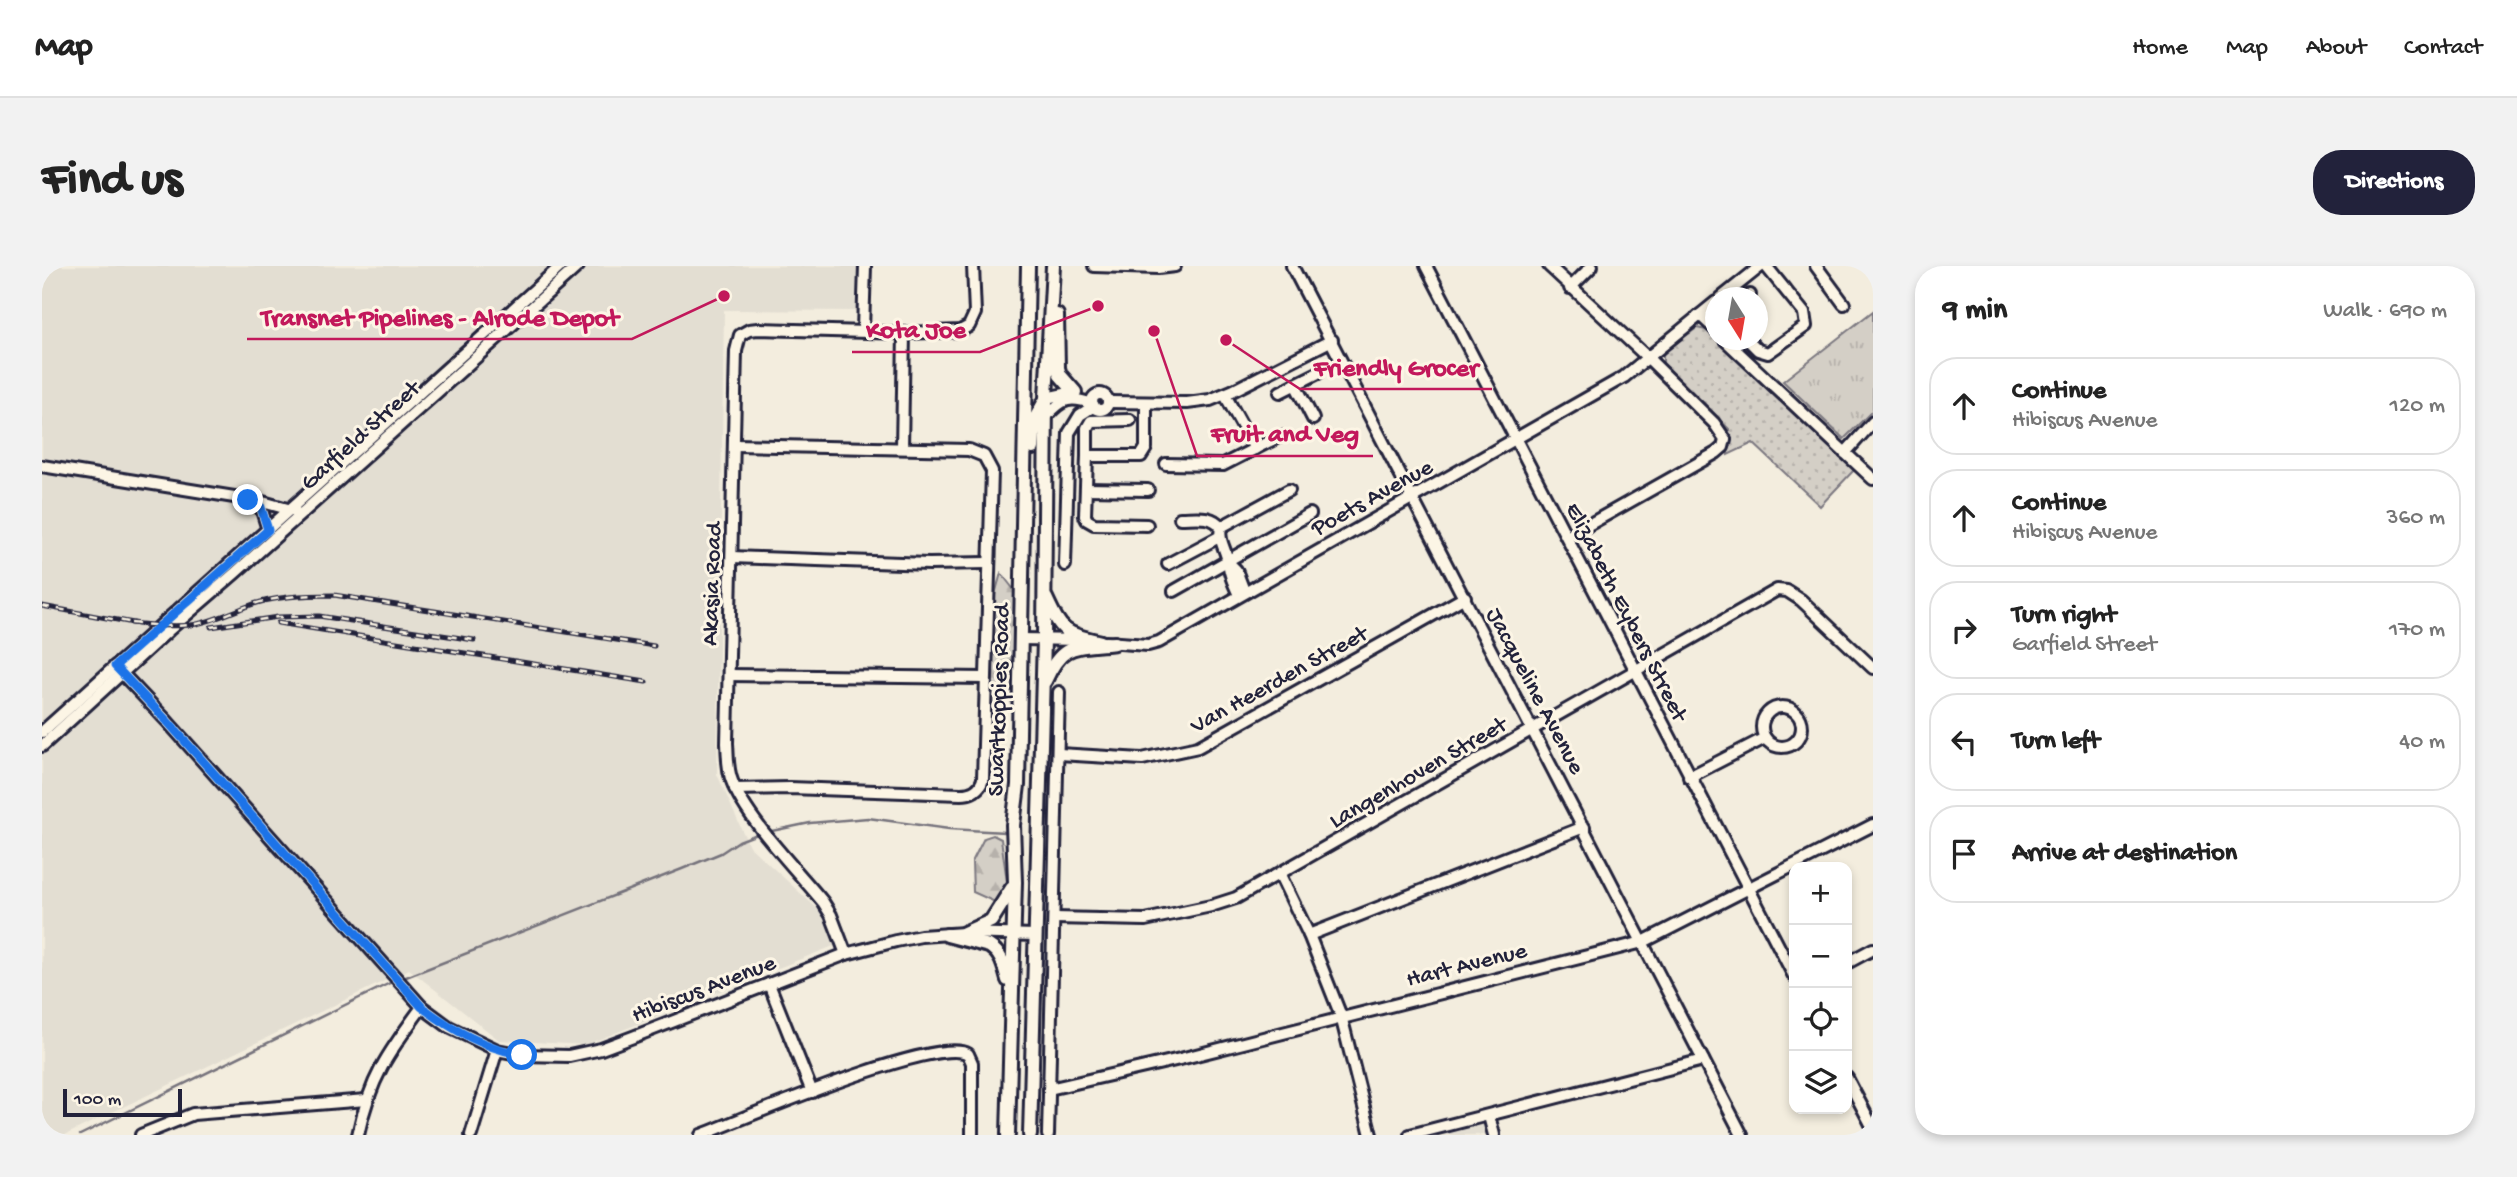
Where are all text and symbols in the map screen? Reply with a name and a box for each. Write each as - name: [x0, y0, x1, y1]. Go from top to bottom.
- text: Map: [35, 29, 92, 67]
- text: Home: [2132, 34, 2188, 63]
- text: Map: [2226, 34, 2268, 63]
- text: About: [2306, 34, 2366, 63]
- text: Contact: [2404, 34, 2482, 63]
- button: Directions: [2313, 150, 2475, 215]
- text: Find us: [42, 153, 182, 211]
- north arrow: [1705, 287, 1768, 350]
- callout: Transnet Pipelines - Alrode Depot: [247, 292, 632, 339]
- text: 9 min: [1943, 294, 2007, 329]
- text: Walk · 690 m: [2323, 298, 2447, 325]
- text: Transnet Pipelines - Alrode Depot: [259, 305, 621, 336]
- callout: Kota Joe: [852, 305, 980, 352]
- text: Kota Joe: [865, 317, 967, 348]
- callout: Friendly Grocer: [1300, 342, 1492, 389]
- text: Friendly Grocer: [1313, 355, 1481, 386]
- street label: Garfield Street: [296, 374, 429, 498]
- text: Continue: [2012, 377, 2106, 408]
- icon: ahead: [1945, 387, 1983, 425]
- text: 120 m: [2390, 393, 2445, 420]
- text: Hibiscus Avenue: [2012, 408, 2157, 435]
- callout: Fruit and Veg: [1197, 409, 1373, 456]
- text: Fruit and Veg: [1210, 421, 1359, 452]
- street label: Poets Avenue: [1306, 453, 1439, 545]
- route end: [232, 484, 263, 515]
- text: Continue: [2012, 489, 2106, 520]
- street label: Elizabeth Eybers Street: [1557, 498, 1694, 729]
- icon: ahead: [1945, 499, 1983, 537]
- text: 360 m: [2387, 505, 2445, 532]
- street label: Akasia Road: [697, 520, 730, 646]
- text: Hibiscus Avenue: [2012, 520, 2157, 547]
- street label: Swartkoppies Road: [983, 601, 1018, 797]
- text: Turn right: [2012, 601, 2116, 632]
- street label: Jacqueline Avenue: [1478, 603, 1590, 780]
- icon: right: [1945, 611, 1983, 649]
- text: 170 m: [2389, 617, 2445, 644]
- street label: Van Heerden Street: [1185, 619, 1375, 742]
- text: Garfield Street: [2012, 632, 2157, 659]
- street label: Langenhoven Street: [1325, 710, 1515, 837]
- icon: left: [1945, 723, 1983, 761]
- text: Turn left: [2012, 727, 2100, 758]
- text: 40 m: [2399, 729, 2445, 756]
- icon: arrive: [1945, 835, 1983, 873]
- text: Arrive at destination: [2012, 839, 2237, 870]
- map controls: [1789, 862, 1852, 1114]
- button: +: [1789, 862, 1852, 925]
- button: −: [1789, 925, 1852, 988]
- street label: Hart Avenue: [1404, 937, 1531, 995]
- street label: Hibiscus Avenue: [628, 949, 781, 1031]
- button: locate: [1789, 988, 1852, 1051]
- route start: [506, 1039, 537, 1070]
- button: layers: [1789, 1051, 1852, 1114]
- scale bar: [63, 1086, 182, 1118]
- text: 100 m: [74, 1089, 121, 1112]

